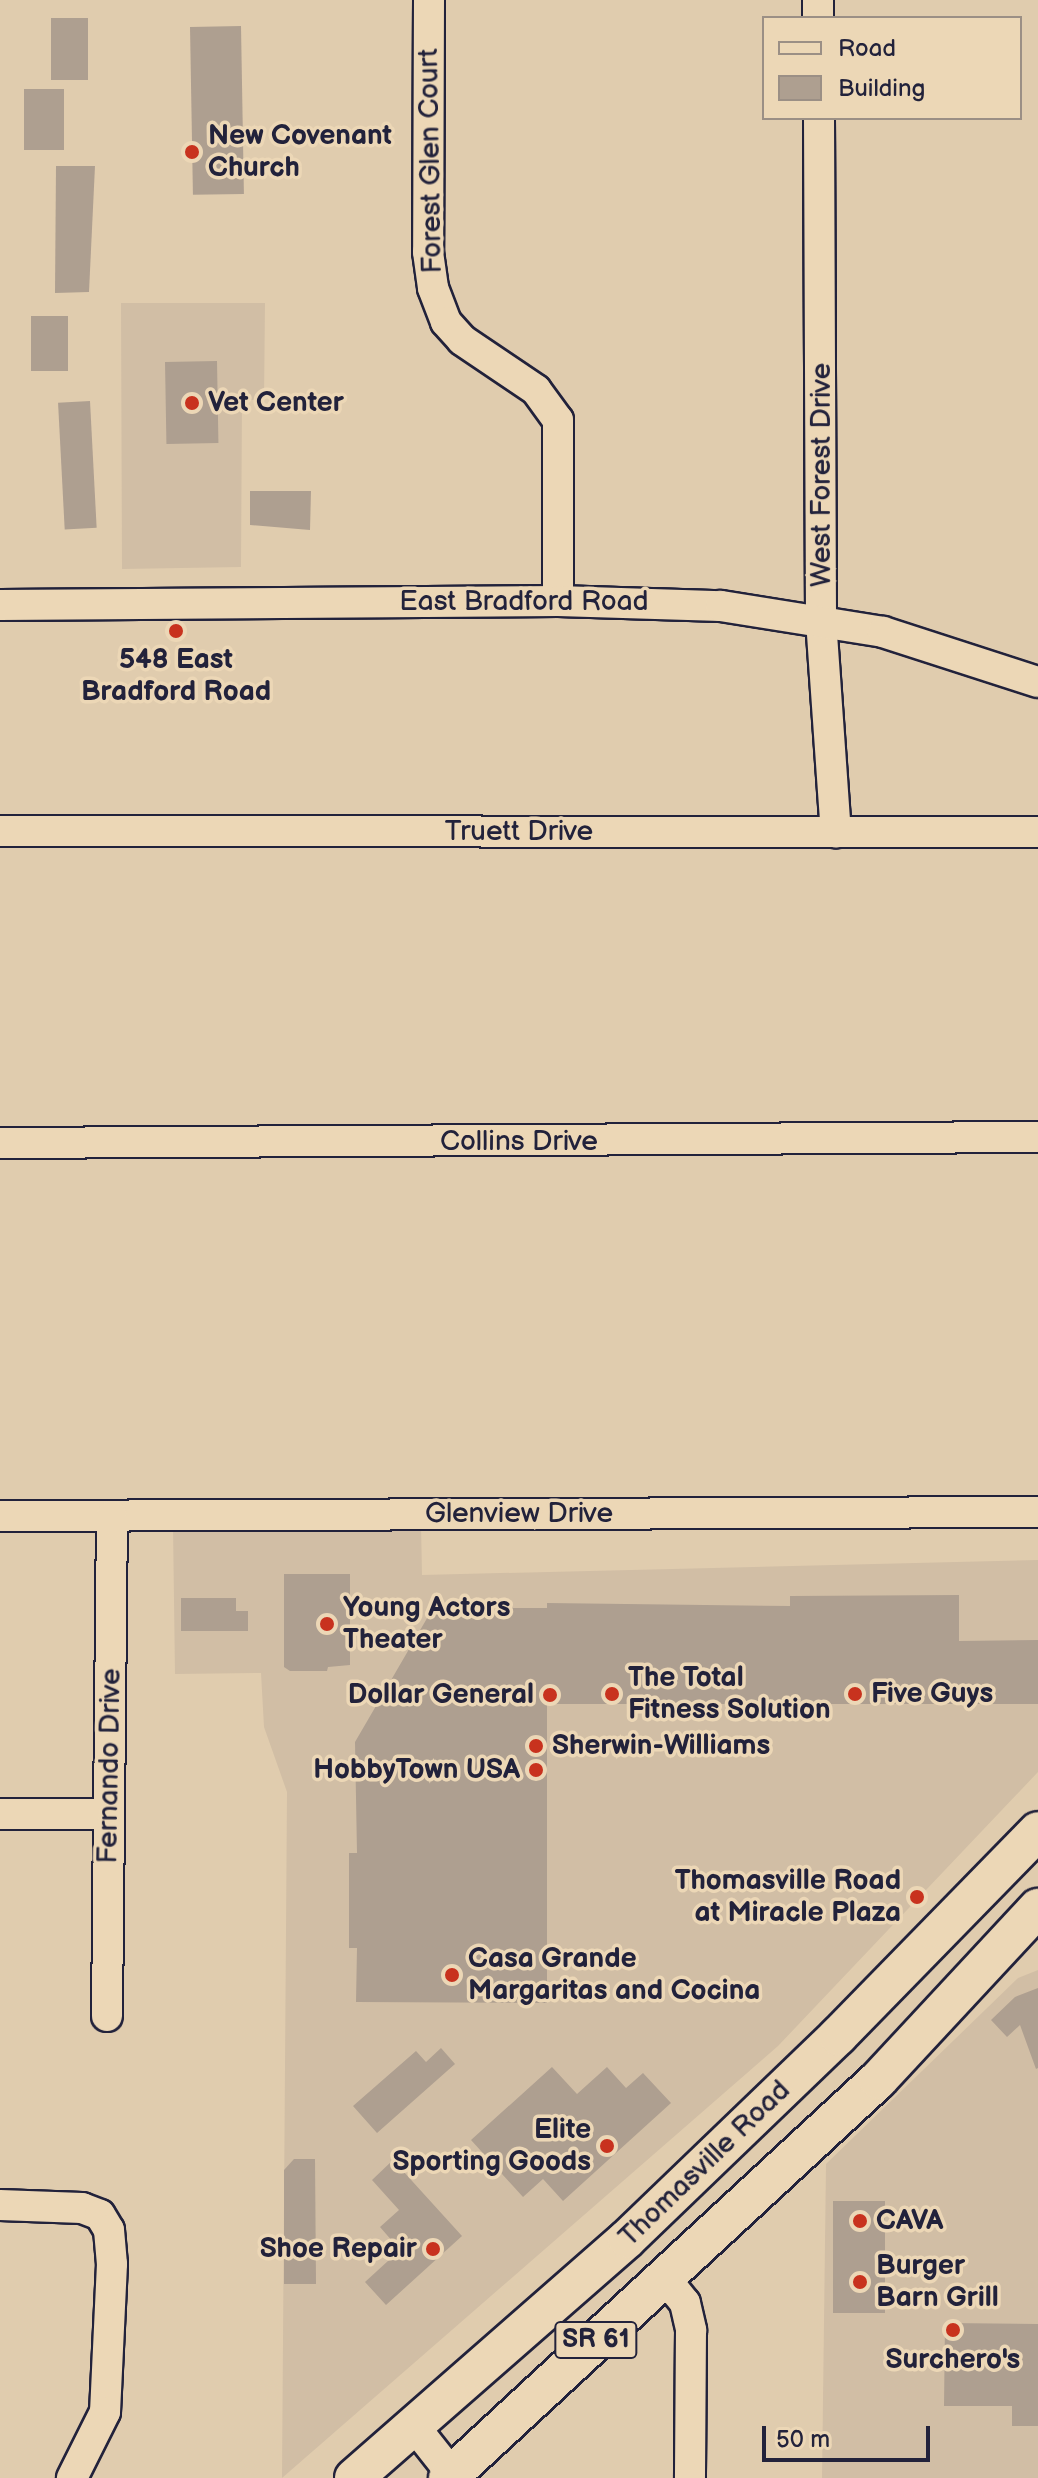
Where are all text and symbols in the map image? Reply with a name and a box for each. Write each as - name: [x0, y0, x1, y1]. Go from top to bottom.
- legend: [762, 16, 1022, 120]
- text: Road: [838, 34, 896, 63]
- street label: Forest Glen Court: [412, 48, 450, 274]
- text: Building: [838, 74, 925, 103]
- place label: New Covenant Church: [208, 119, 392, 185]
- marker: New Covenant Church: [183, 143, 201, 161]
- street label: West Forest Drive: [805, 363, 839, 587]
- place label: Vet Center: [208, 386, 344, 420]
- marker: Vet Center: [183, 394, 201, 412]
- street label: East Bradford Road: [399, 585, 649, 619]
- marker: 548 East Bradford Road: [167, 622, 185, 640]
- place label: 548 East Bradford Road: [81, 643, 271, 709]
- street label: Truett Drive: [445, 815, 593, 849]
- street label: Collins Drive: [440, 1125, 598, 1159]
- street label: Glenview Drive: [425, 1497, 613, 1531]
- place label: Young Actors Theater: [343, 1591, 510, 1657]
- marker: Young Actors Theater: [318, 1615, 336, 1633]
- place label: The Total Fitness Solution: [628, 1661, 831, 1727]
- street label: Fernando Drive: [91, 1668, 129, 1864]
- place label: Five Guys: [871, 1677, 993, 1711]
- place label: Dollar General: [348, 1678, 534, 1712]
- marker: The Total Fitness Solution: [603, 1685, 621, 1703]
- marker: Five Guys: [846, 1685, 864, 1703]
- marker: Dollar General: [541, 1686, 559, 1704]
- place label: Sherwin-Williams: [552, 1729, 770, 1763]
- marker: Sherwin-Williams: [527, 1737, 545, 1755]
- place label: HobbyTown USA: [313, 1753, 520, 1787]
- marker: HobbyTown USA: [527, 1761, 545, 1779]
- place label: Thomasville Road at Miracle Plaza: [675, 1864, 901, 1930]
- marker: Thomasville Road at Miracle Plaza: [908, 1888, 926, 1906]
- place label: Casa Grande Margaritas and Cocina: [468, 1942, 760, 2008]
- marker: Casa Grande Margaritas and Cocina: [443, 1966, 461, 1984]
- street label: Thomasville Road: [613, 2074, 797, 2254]
- place label: Elite Sporting Goods: [392, 2113, 591, 2179]
- marker: Elite Sporting Goods: [598, 2137, 616, 2155]
- place label: CAVA: [876, 2204, 943, 2238]
- marker: CAVA: [851, 2212, 869, 2230]
- place label: Shoe Repair: [260, 2232, 417, 2266]
- marker: Shoe Repair: [424, 2240, 442, 2258]
- place label: Burger Barn Grill: [876, 2249, 999, 2315]
- marker: Burger Barn Grill: [851, 2273, 869, 2291]
- road number: SR 61: [554, 2318, 638, 2362]
- marker: Surchero's: [944, 2321, 962, 2339]
- place label: Surchero's: [886, 2343, 1020, 2377]
- scale bar: [766, 2410, 934, 2460]
- text: 50 m: [776, 2425, 830, 2454]

